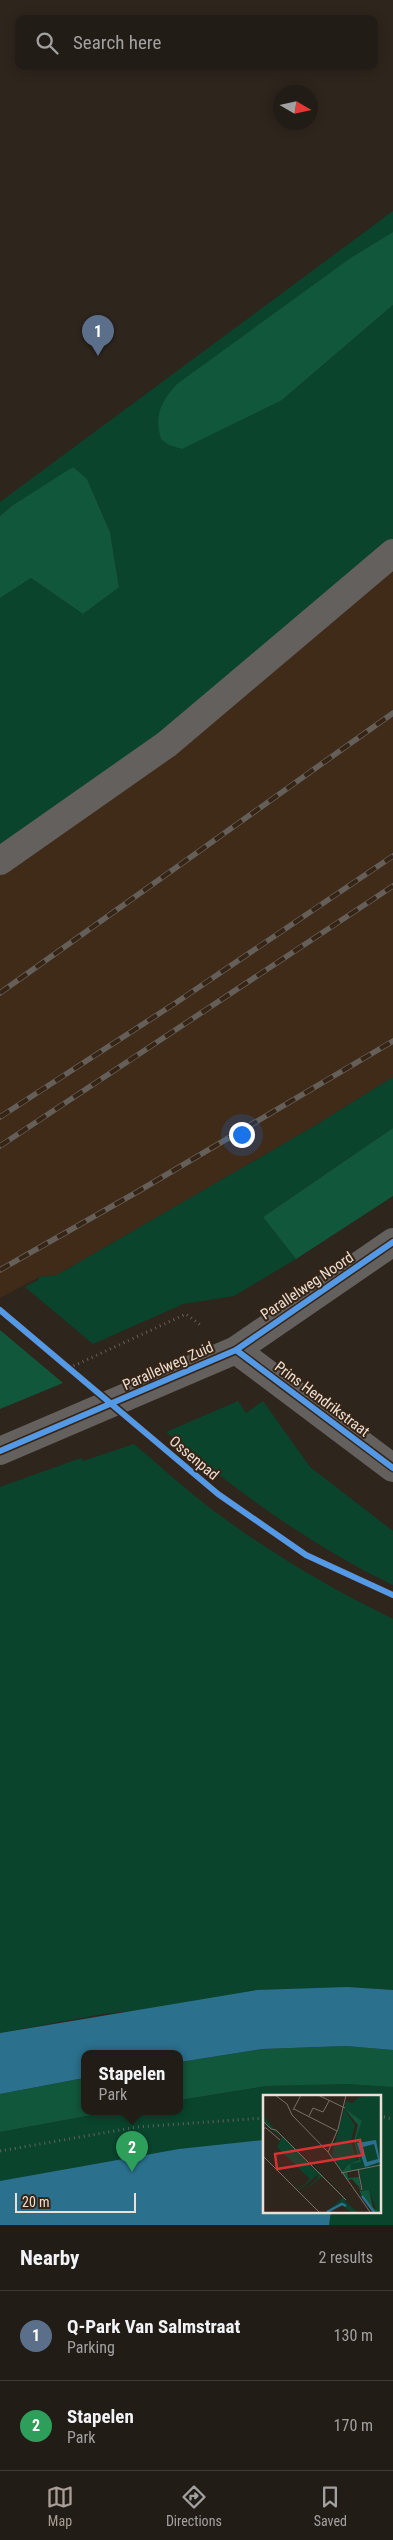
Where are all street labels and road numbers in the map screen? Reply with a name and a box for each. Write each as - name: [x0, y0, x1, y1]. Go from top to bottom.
- street label: Parallelweg Noord: [257, 1248, 357, 1324]
- street label: Parallelweg Zuid: [120, 1338, 216, 1394]
- street label: Prins Hendrikstraat: [271, 1357, 373, 1441]
- street label: Ossenpad: [166, 1432, 222, 1484]

